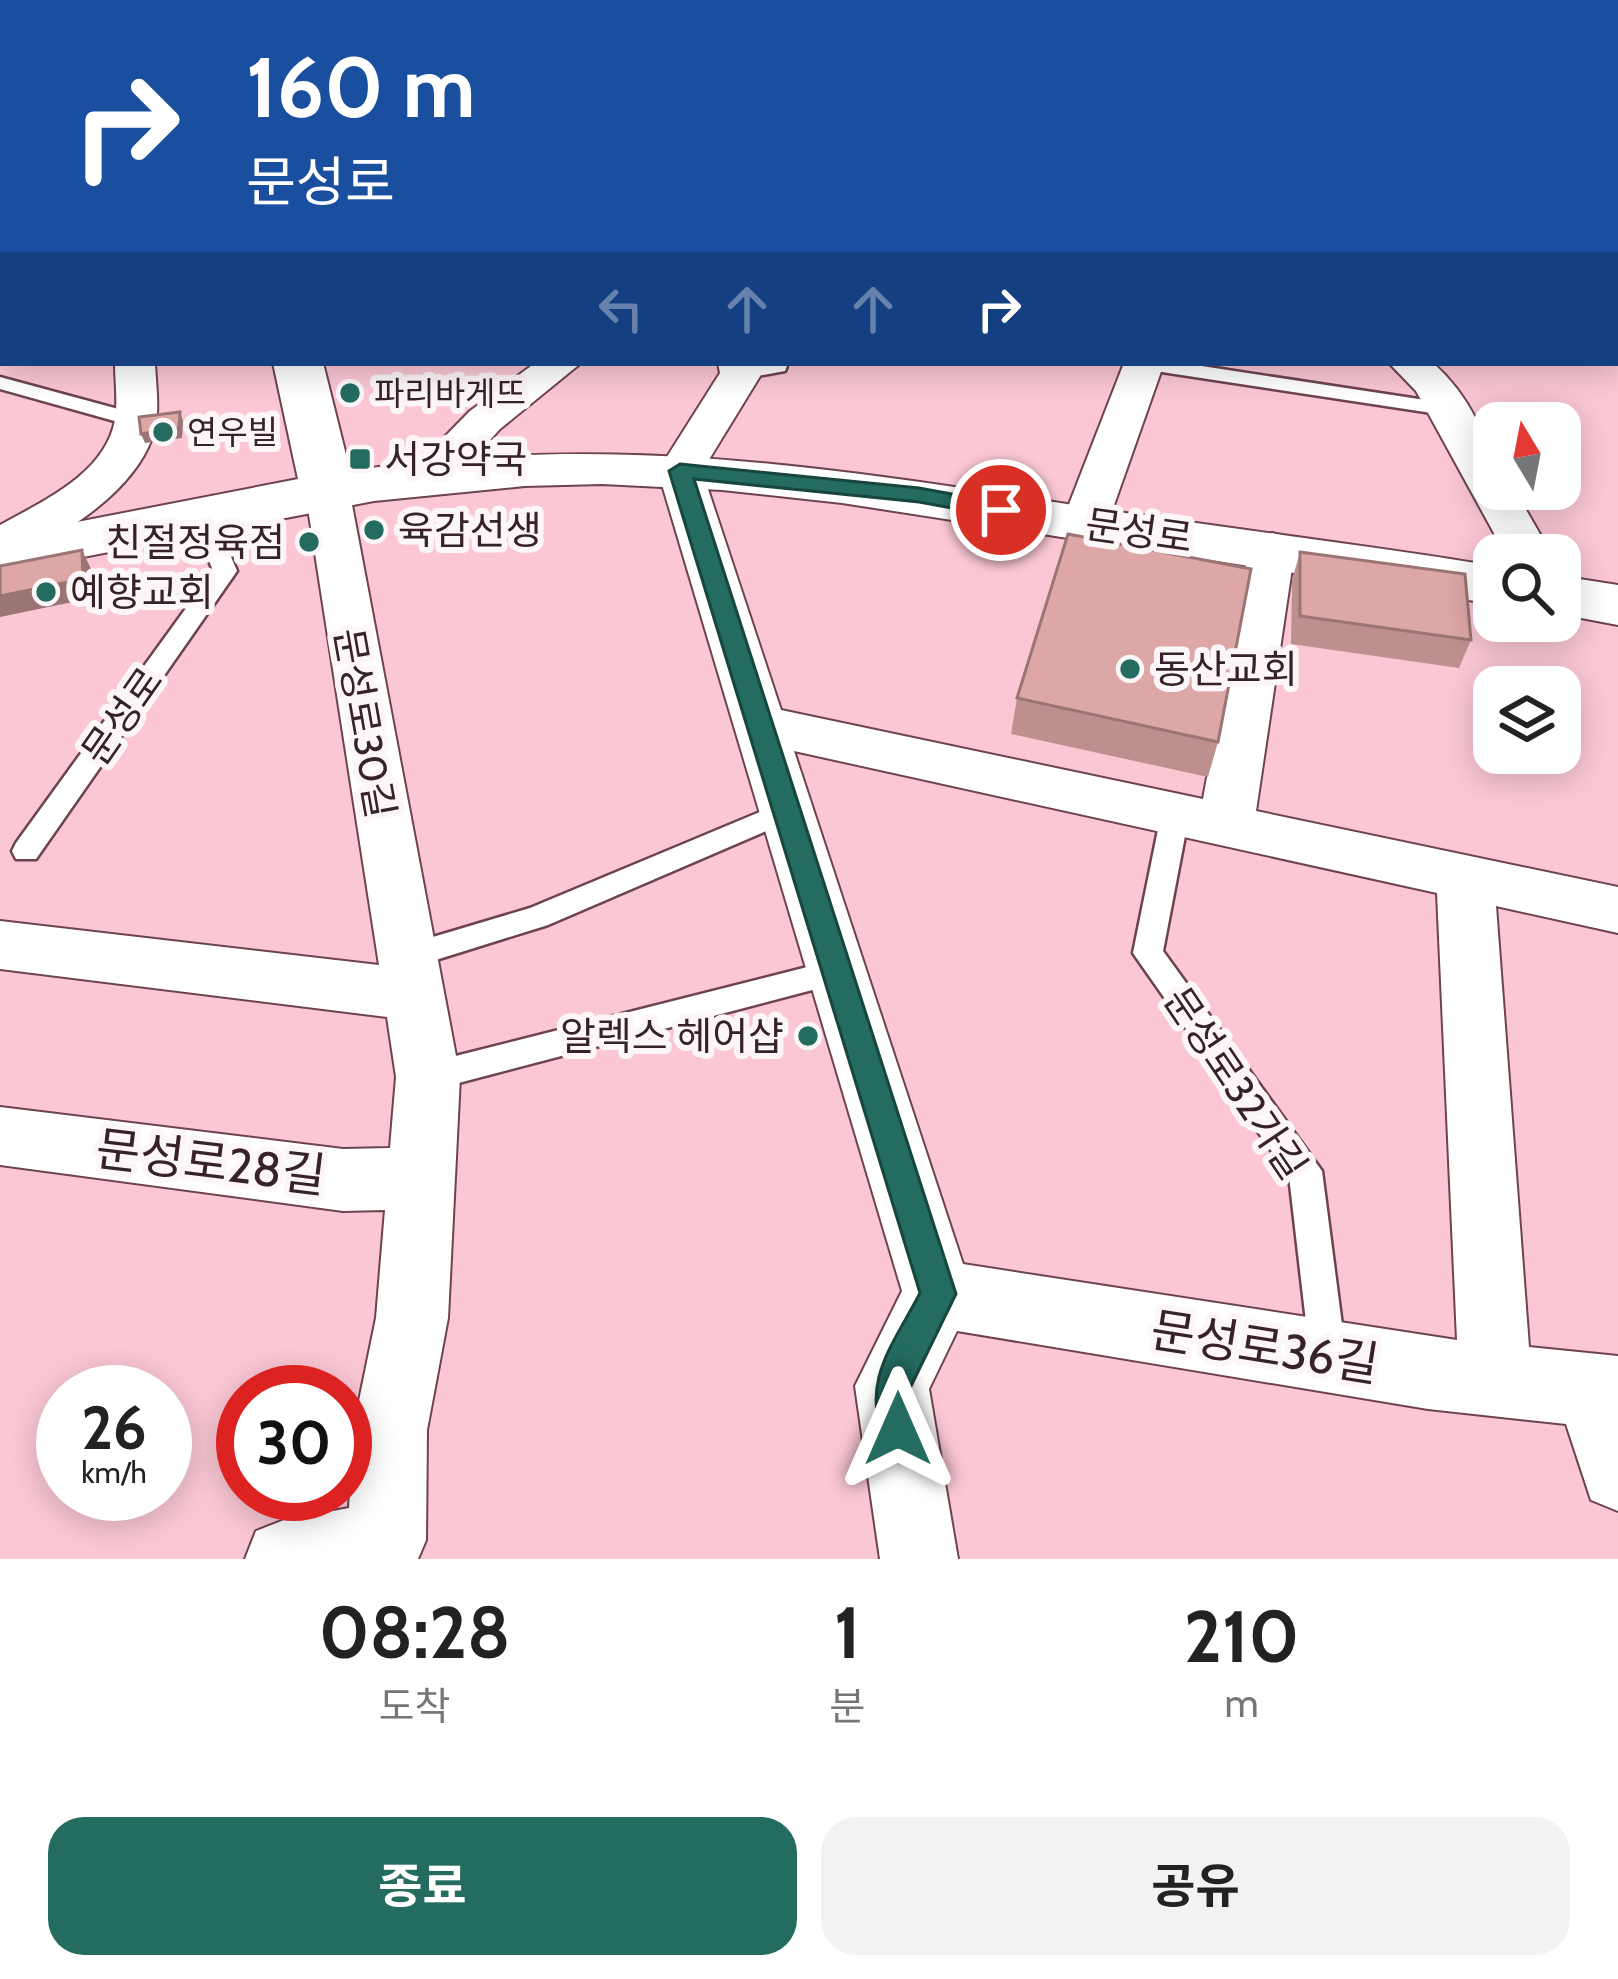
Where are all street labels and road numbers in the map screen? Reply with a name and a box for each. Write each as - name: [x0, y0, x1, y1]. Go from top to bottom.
- street label: 문성로: [1082, 500, 1196, 562]
- street label: 문성로30길: [325, 624, 405, 822]
- street label: 문성로: [71, 658, 173, 774]
- street label: 문성로32가길: [1154, 978, 1318, 1188]
- street label: 문성로28길: [93, 1119, 329, 1205]
- street label: 문성로36길: [1147, 1300, 1383, 1394]

